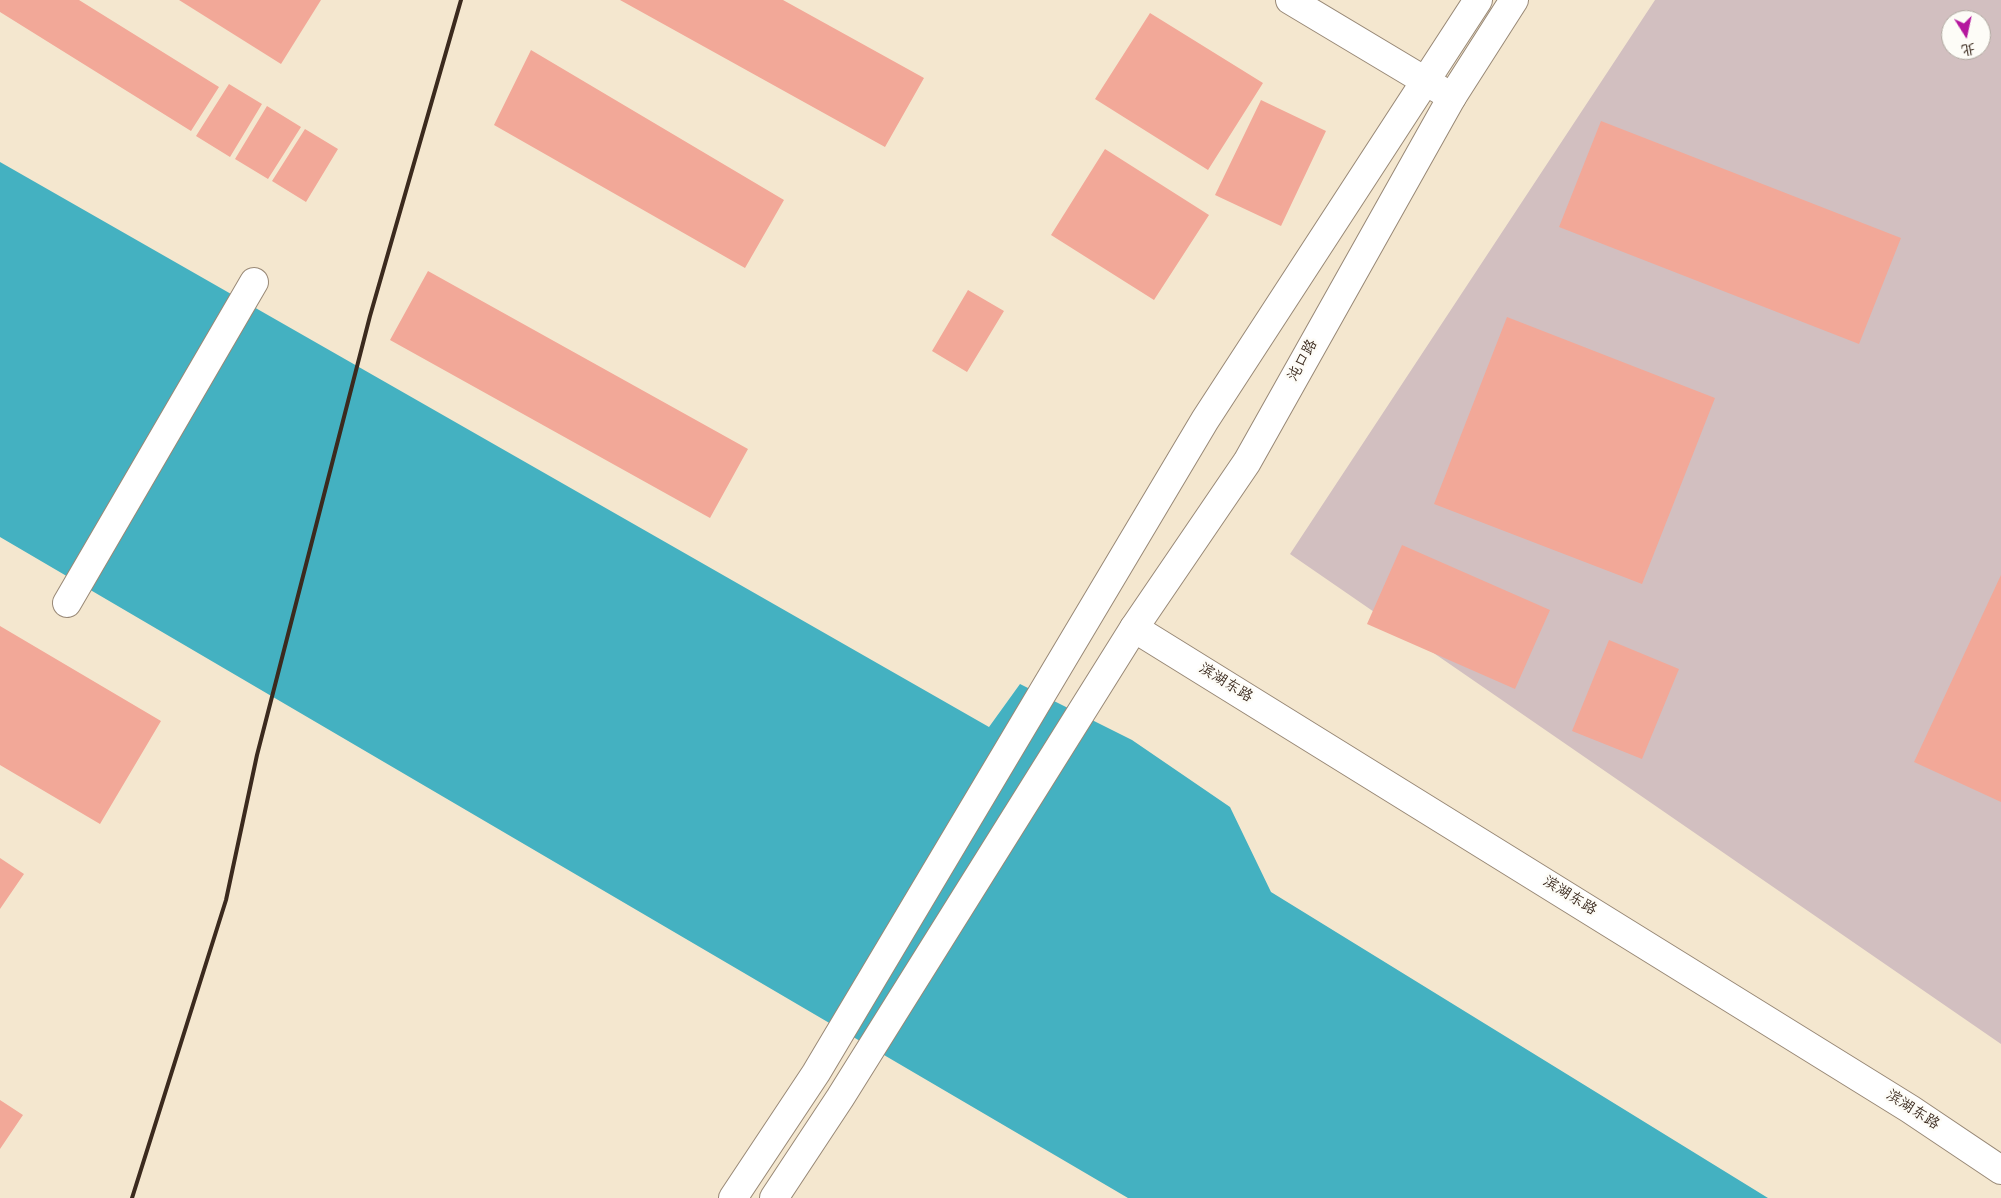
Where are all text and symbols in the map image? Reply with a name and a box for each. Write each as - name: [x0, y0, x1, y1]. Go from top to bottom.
- north arrow: [1941, 10, 1991, 60]
- text: 北: [1960, 37, 1977, 61]
- street label: 沌口路: [1285, 337, 1323, 385]
- street label: 滨湖东路: [1195, 660, 1255, 708]
- street label: 滨湖东路: [1539, 873, 1599, 921]
- street label: 滨湖东路: [1882, 1087, 1942, 1135]

